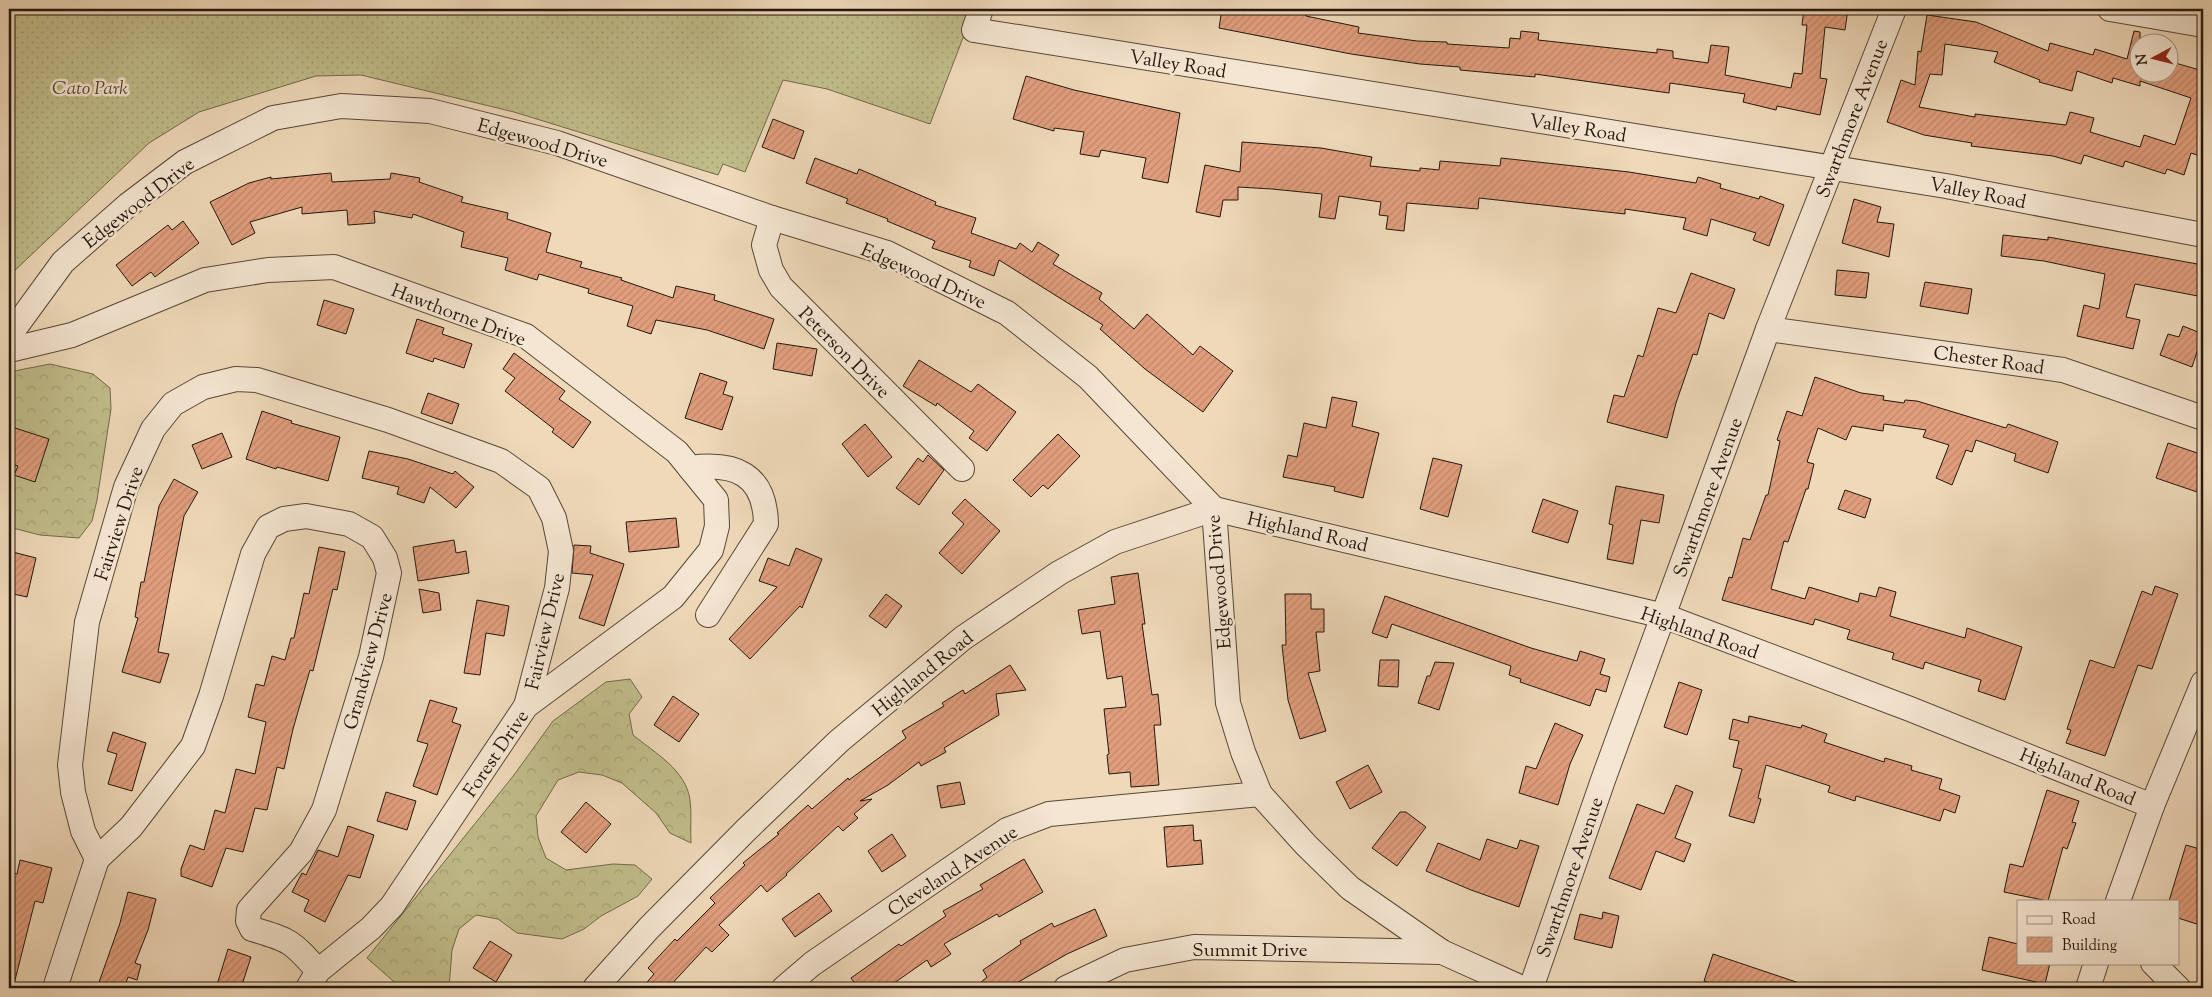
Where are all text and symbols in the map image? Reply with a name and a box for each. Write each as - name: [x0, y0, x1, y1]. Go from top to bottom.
- north arrow: [2130, 32, 2180, 82]
- street label: Swarthmore Avenue: [1811, 35, 1896, 202]
- street label: Valley Road: [1127, 44, 1228, 87]
- text: N: [2132, 53, 2154, 66]
- park label: Cato Park: [52, 76, 128, 103]
- street label: Valley Road: [1527, 108, 1628, 151]
- street label: Edgewood Drive: [474, 113, 611, 176]
- street label: Edgewood Drive: [78, 152, 201, 256]
- street label: Valley Road: [1927, 172, 2029, 217]
- street label: Edgewood Drive: [856, 238, 990, 317]
- street label: Hawthorne Drive: [387, 278, 530, 354]
- street label: Peterson Drive: [791, 302, 895, 406]
- street label: Chester Road: [1931, 340, 2046, 383]
- street label: Swarthmore Avenue: [1668, 414, 1751, 582]
- street label: Fairview Drive: [89, 463, 152, 585]
- street label: Highland Road: [1244, 506, 1371, 561]
- street label: Edgewood Drive: [1201, 513, 1240, 650]
- street label: Fairview Drive: [520, 570, 573, 693]
- street label: Grandview Drive: [338, 590, 401, 733]
- street label: Highland Road: [1636, 602, 1762, 667]
- street label: Highland Road: [867, 625, 980, 724]
- street label: Forest Drive: [458, 705, 536, 804]
- street label: Highland Road: [2015, 743, 2140, 814]
- street label: Swarthmore Avenue: [1531, 794, 1612, 962]
- street label: Cleveland Avenue: [883, 820, 1024, 924]
- legend: [2017, 900, 2180, 964]
- text: Road: [2062, 910, 2096, 931]
- text: Building: [2062, 936, 2117, 957]
- street label: Summit Drive: [1192, 938, 1308, 965]

